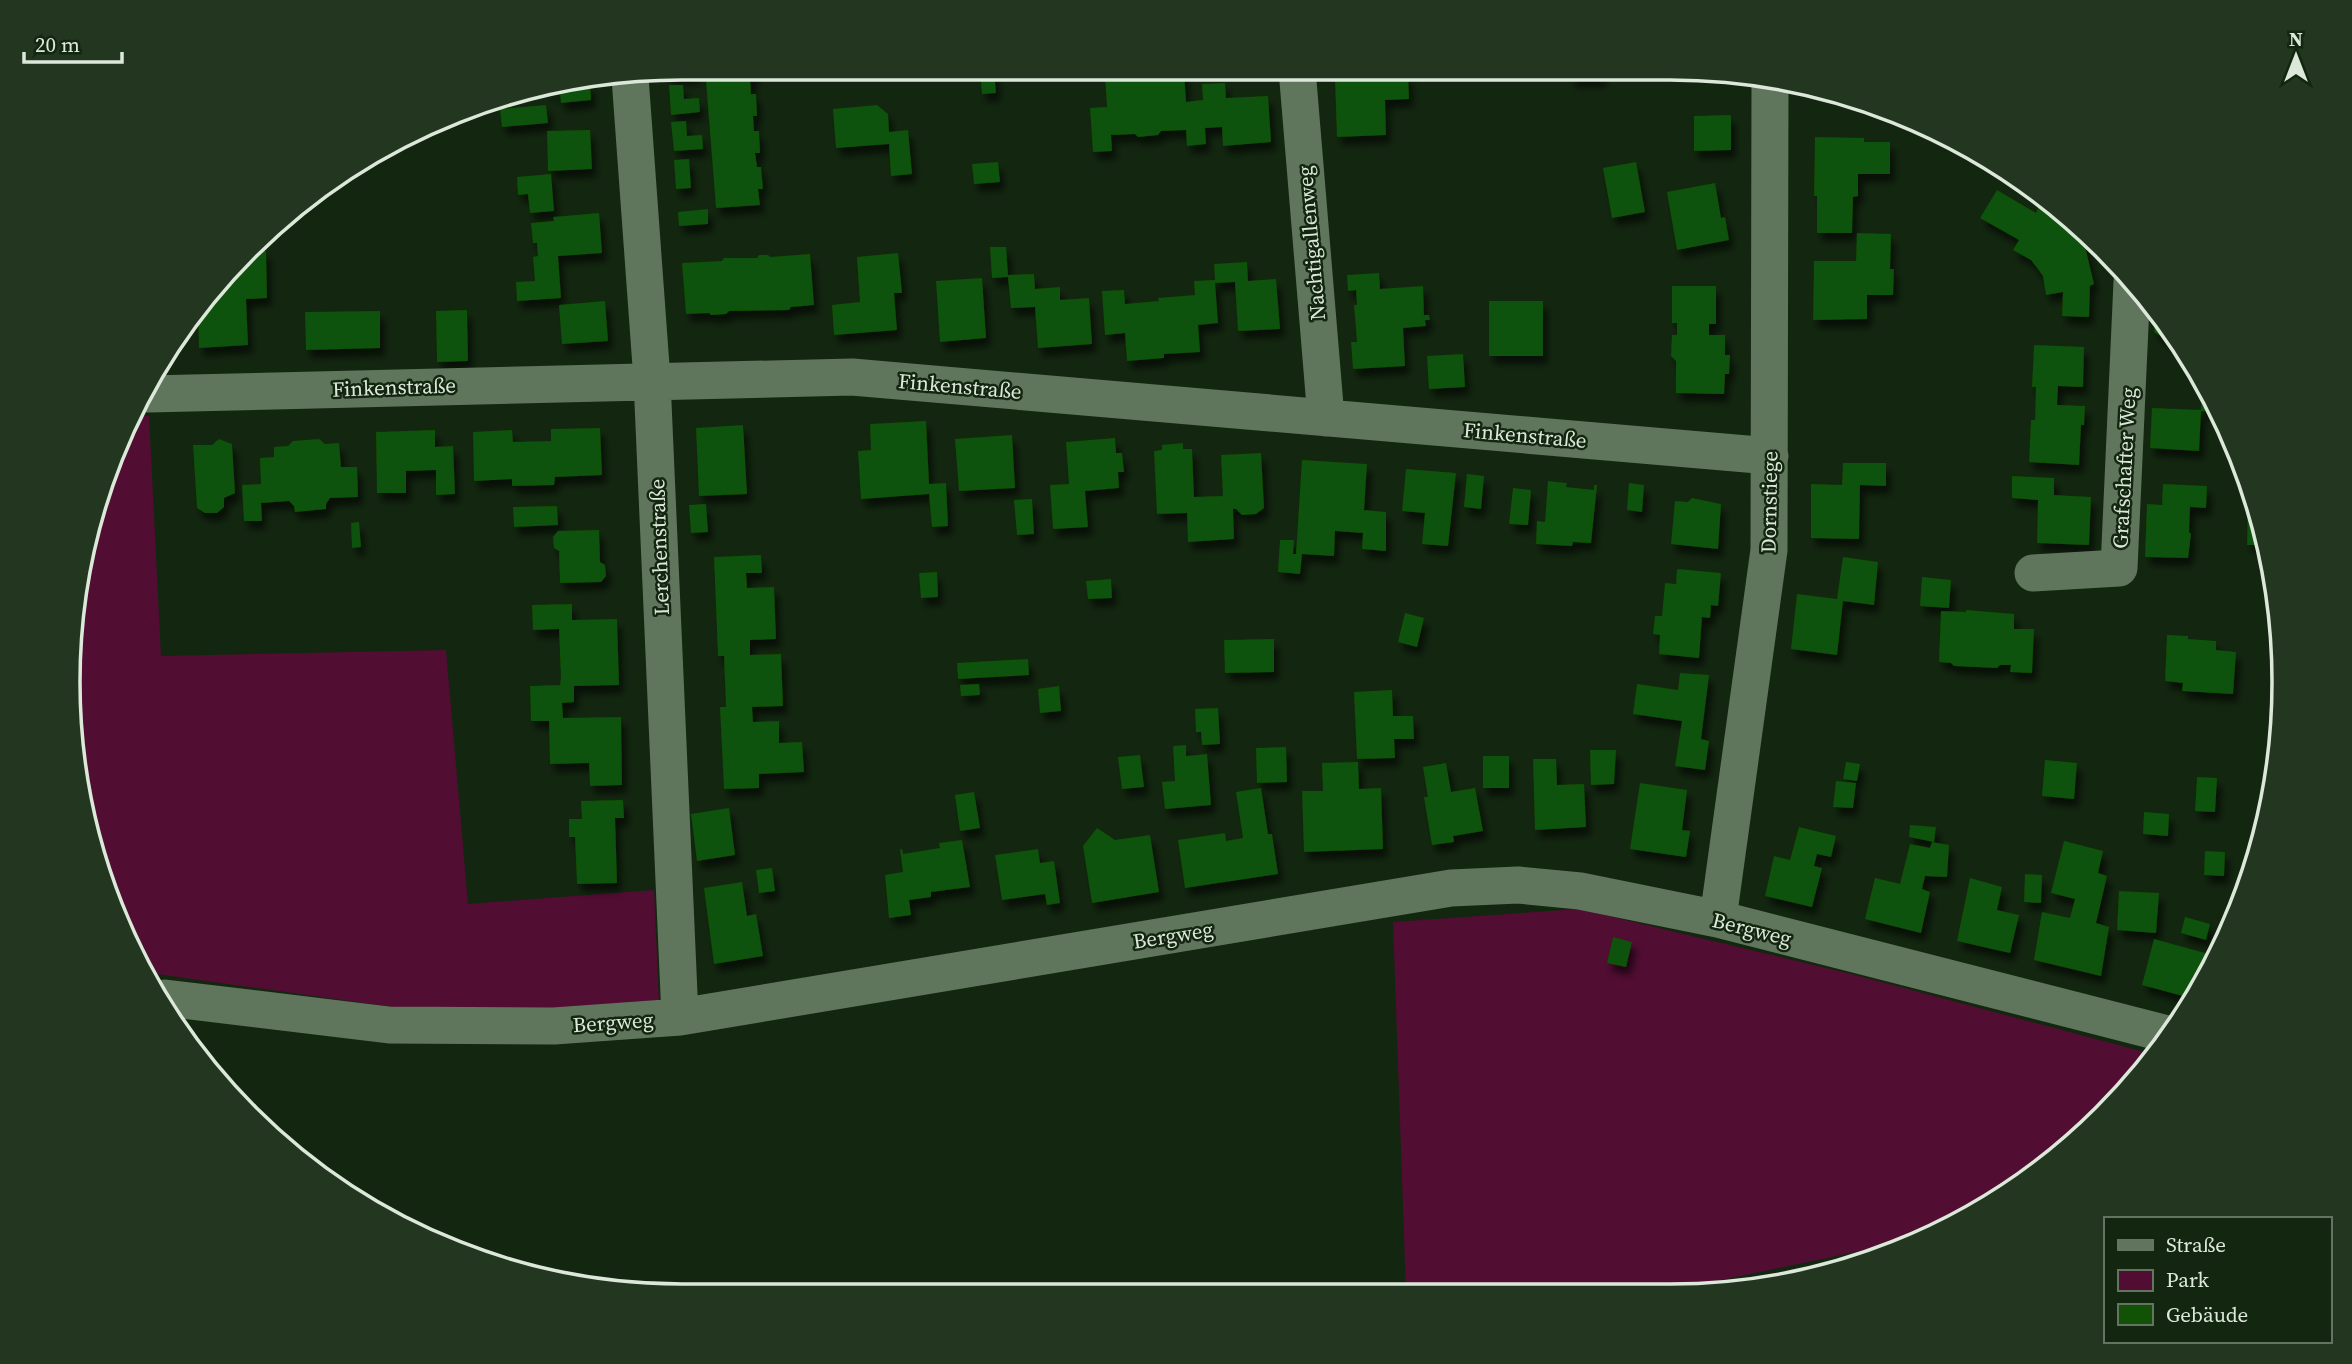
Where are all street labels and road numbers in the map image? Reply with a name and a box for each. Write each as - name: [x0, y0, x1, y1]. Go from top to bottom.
- street label: Nachtigallenweg: [1290, 164, 1332, 322]
- street label: Finkenstraße: [897, 366, 1023, 406]
- street label: Finkenstraße: [332, 370, 456, 404]
- street label: Grafschafter Weg: [2105, 387, 2143, 549]
- street label: Finkenstraße: [1462, 415, 1588, 455]
- street label: Dornstiege: [1754, 451, 1784, 553]
- street label: Lerchenstraße: [642, 478, 676, 616]
- street label: Bergweg: [1709, 905, 1795, 953]
- street label: Bergweg: [1131, 914, 1215, 956]
- street label: Bergweg: [572, 1005, 654, 1039]

